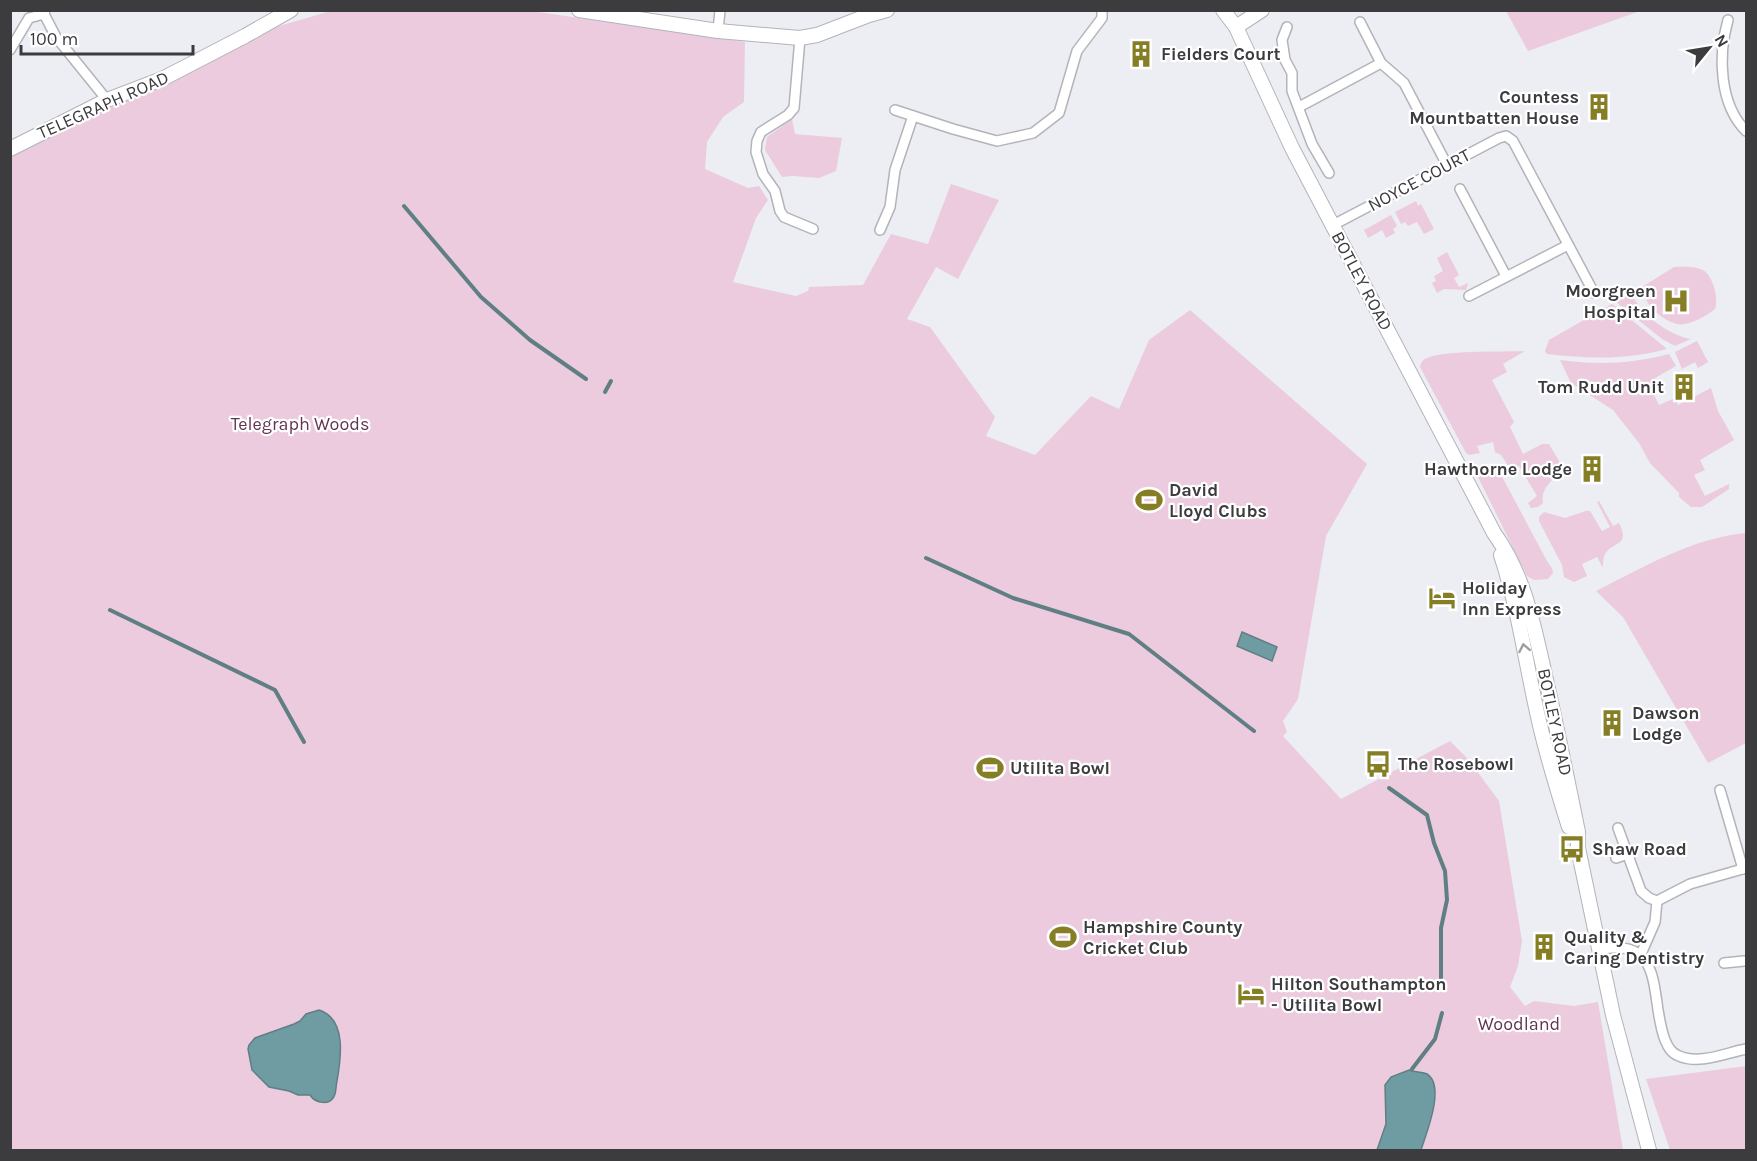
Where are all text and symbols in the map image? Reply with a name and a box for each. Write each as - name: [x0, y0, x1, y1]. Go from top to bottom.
- scale bar: [21, 18, 194, 56]
- north arrow: [1679, 18, 1739, 78]
- text: 100 m: [30, 28, 78, 50]
- text: N: [1710, 31, 1733, 50]
- building icon: Fielders Court: [1126, 39, 1156, 69]
- place label: Fielders Court: [1161, 43, 1281, 65]
- street label: TELEGRAPH ROAD: [34, 66, 172, 144]
- place label: Countess Mountbatten House: [1409, 86, 1579, 129]
- building icon: Countess Mountbatten House: [1584, 92, 1614, 122]
- street label: NOYCE COURT: [1364, 144, 1474, 216]
- street label: BOTLEY ROAD: [1327, 228, 1397, 334]
- place label: Moorgreen Hospital: [1565, 280, 1656, 323]
- hospital icon: Moorgreen Hospital: [1661, 286, 1691, 316]
- building icon: Tom Rudd Unit: [1669, 372, 1699, 402]
- place label: Tom Rudd Unit: [1538, 376, 1664, 398]
- park label: Telegraph Woods: [231, 413, 369, 435]
- building icon: Hawthorne Lodge: [1577, 454, 1607, 484]
- place label: Hawthorne Lodge: [1424, 458, 1572, 480]
- place label: David Lloyd Clubs: [1169, 479, 1267, 522]
- sports icon: David Lloyd Clubs: [1134, 485, 1164, 515]
- place label: Holiday Inn Express: [1462, 577, 1562, 620]
- hotel icon: Holiday Inn Express: [1427, 583, 1457, 613]
- one-way arrow: [1518, 644, 1531, 654]
- street label: BOTLEY ROAD: [1533, 666, 1577, 778]
- place label: Dawson Lodge: [1632, 702, 1699, 745]
- building icon: Dawson Lodge: [1597, 708, 1627, 738]
- bus stop icon: The Rosebowl: [1363, 749, 1393, 779]
- sports icon: Utilita Bowl: [975, 753, 1005, 783]
- place label: The Rosebowl: [1398, 753, 1514, 775]
- place label: Utilita Bowl: [1010, 757, 1110, 779]
- bus stop icon: Shaw Road: [1557, 834, 1587, 864]
- place label: Shaw Road: [1592, 838, 1687, 860]
- place label: Hampshire County Cricket Club: [1083, 916, 1242, 959]
- sports icon: Hampshire County Cricket Club: [1048, 922, 1078, 952]
- place label: Quality & Caring Dentistry: [1564, 926, 1704, 969]
- building icon: Quality & Caring Dentistry: [1529, 932, 1559, 962]
- place label: Hilton Southampton - Utilita Bowl: [1271, 973, 1447, 1016]
- hotel icon: Hilton Southampton - Utilita Bowl: [1236, 979, 1266, 1009]
- park label: Woodland: [1478, 1013, 1560, 1035]

